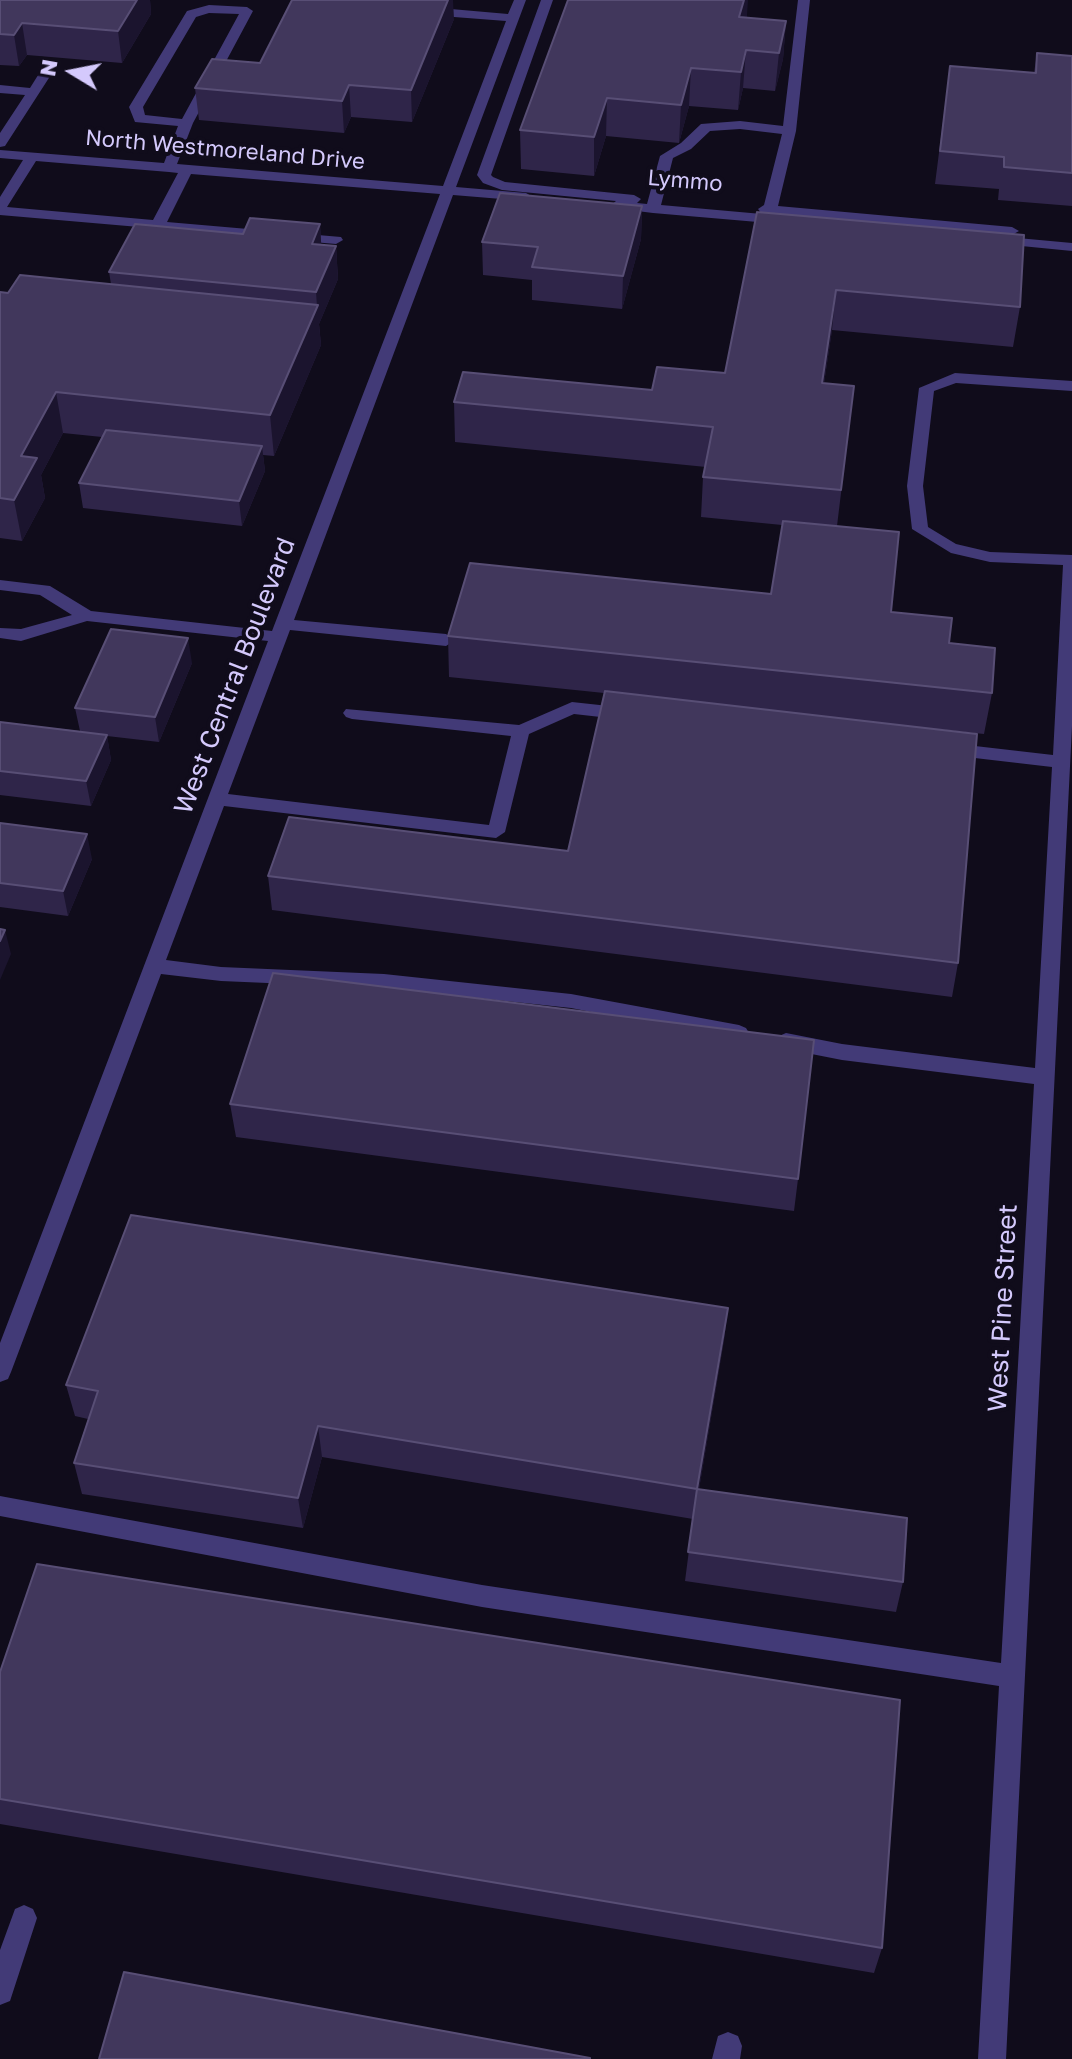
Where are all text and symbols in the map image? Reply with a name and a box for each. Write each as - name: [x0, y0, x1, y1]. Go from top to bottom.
- north arrow: [32, 32, 112, 112]
- text: N: [33, 57, 63, 78]
- street label: North Westmoreland Drive: [84, 125, 366, 175]
- street label: Lymmo: [646, 165, 724, 197]
- street label: West Central Boulevard: [168, 533, 302, 819]
- street label: West Pine Street: [982, 1203, 1024, 1413]

